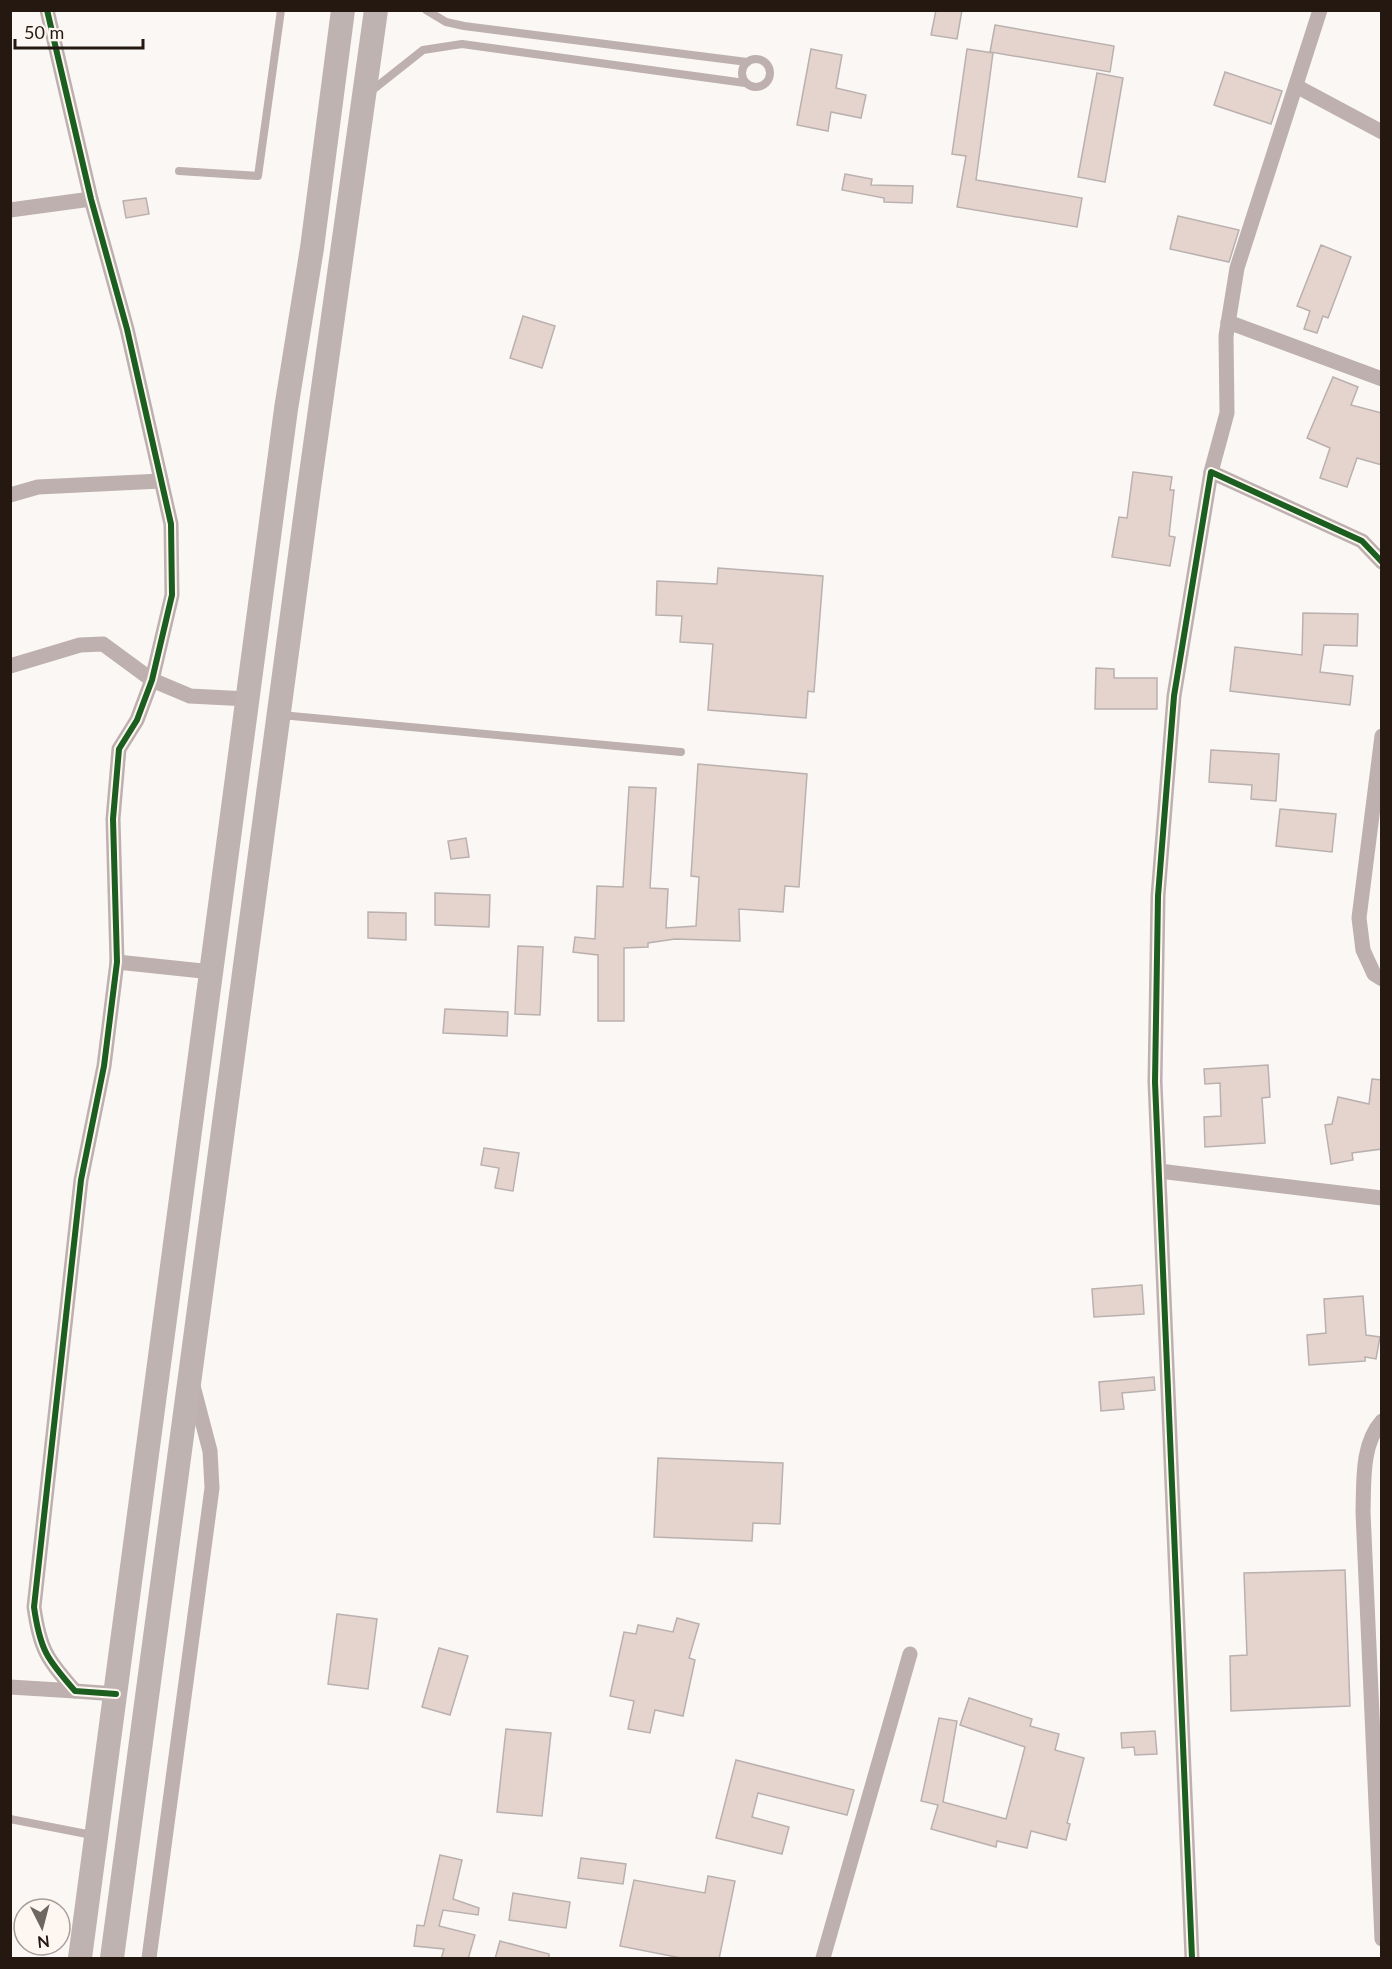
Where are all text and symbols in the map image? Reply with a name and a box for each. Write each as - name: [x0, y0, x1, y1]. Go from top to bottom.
- scale bar: [15, 12, 142, 50]
- text: 50 m: [24, 21, 64, 43]
- north arrow: [12, 1897, 72, 1957]
- text: N: [36, 1932, 51, 1953]

